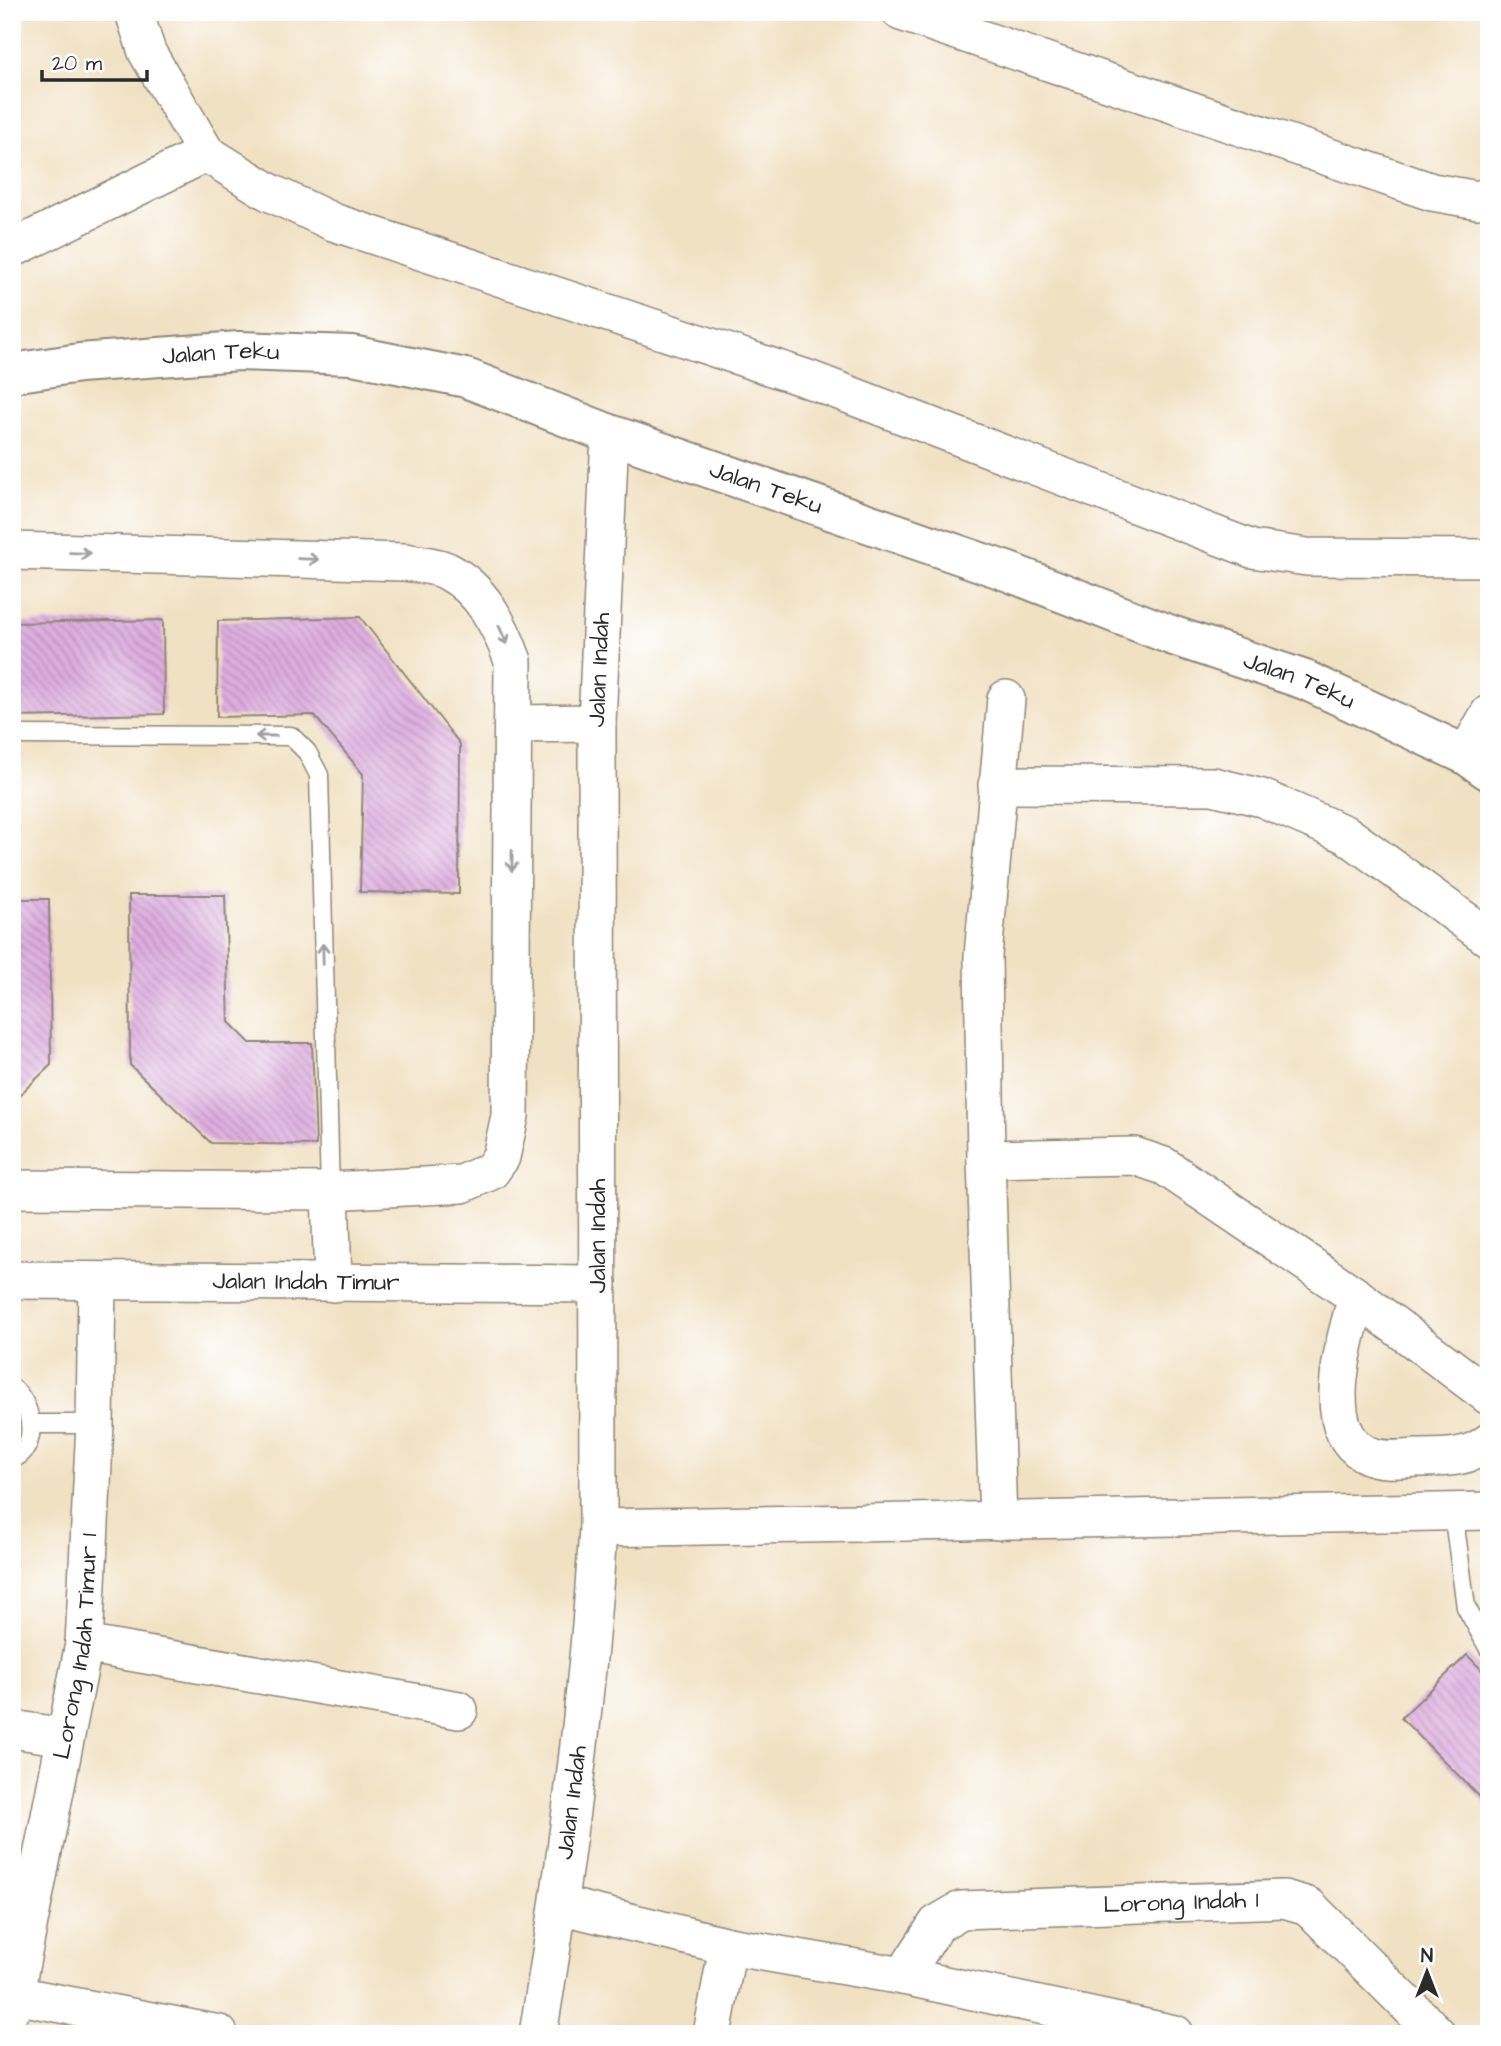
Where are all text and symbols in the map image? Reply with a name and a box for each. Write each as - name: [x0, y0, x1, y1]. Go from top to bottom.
- scale bar: [42, 38, 147, 82]
- text: 20 m: [52, 49, 103, 78]
- street label: Jalan Teku: [161, 334, 280, 374]
- street label: Jalan Teku: [705, 453, 827, 523]
- one-way arrow: [69, 546, 92, 560]
- one-way arrow: [296, 553, 319, 566]
- street label: Jalan Indah: [580, 612, 619, 728]
- one-way arrow: [497, 624, 510, 646]
- street label: Jalan Teku: [1239, 643, 1360, 718]
- one-way arrow: [255, 729, 278, 743]
- one-way arrow: [505, 849, 519, 872]
- one-way arrow: [316, 943, 329, 966]
- street label: Jalan Indah: [581, 1179, 615, 1293]
- street label: Jalan Indah Timur: [212, 1264, 400, 1300]
- street label: Lorong Indah Timur 1: [45, 1532, 107, 1762]
- street label: Jalan Indah: [548, 1744, 596, 1862]
- street label: Lorong Indah 1: [1103, 1883, 1259, 1922]
- north arrow: [1392, 1938, 1462, 2008]
- text: N: [1421, 1943, 1433, 1970]

